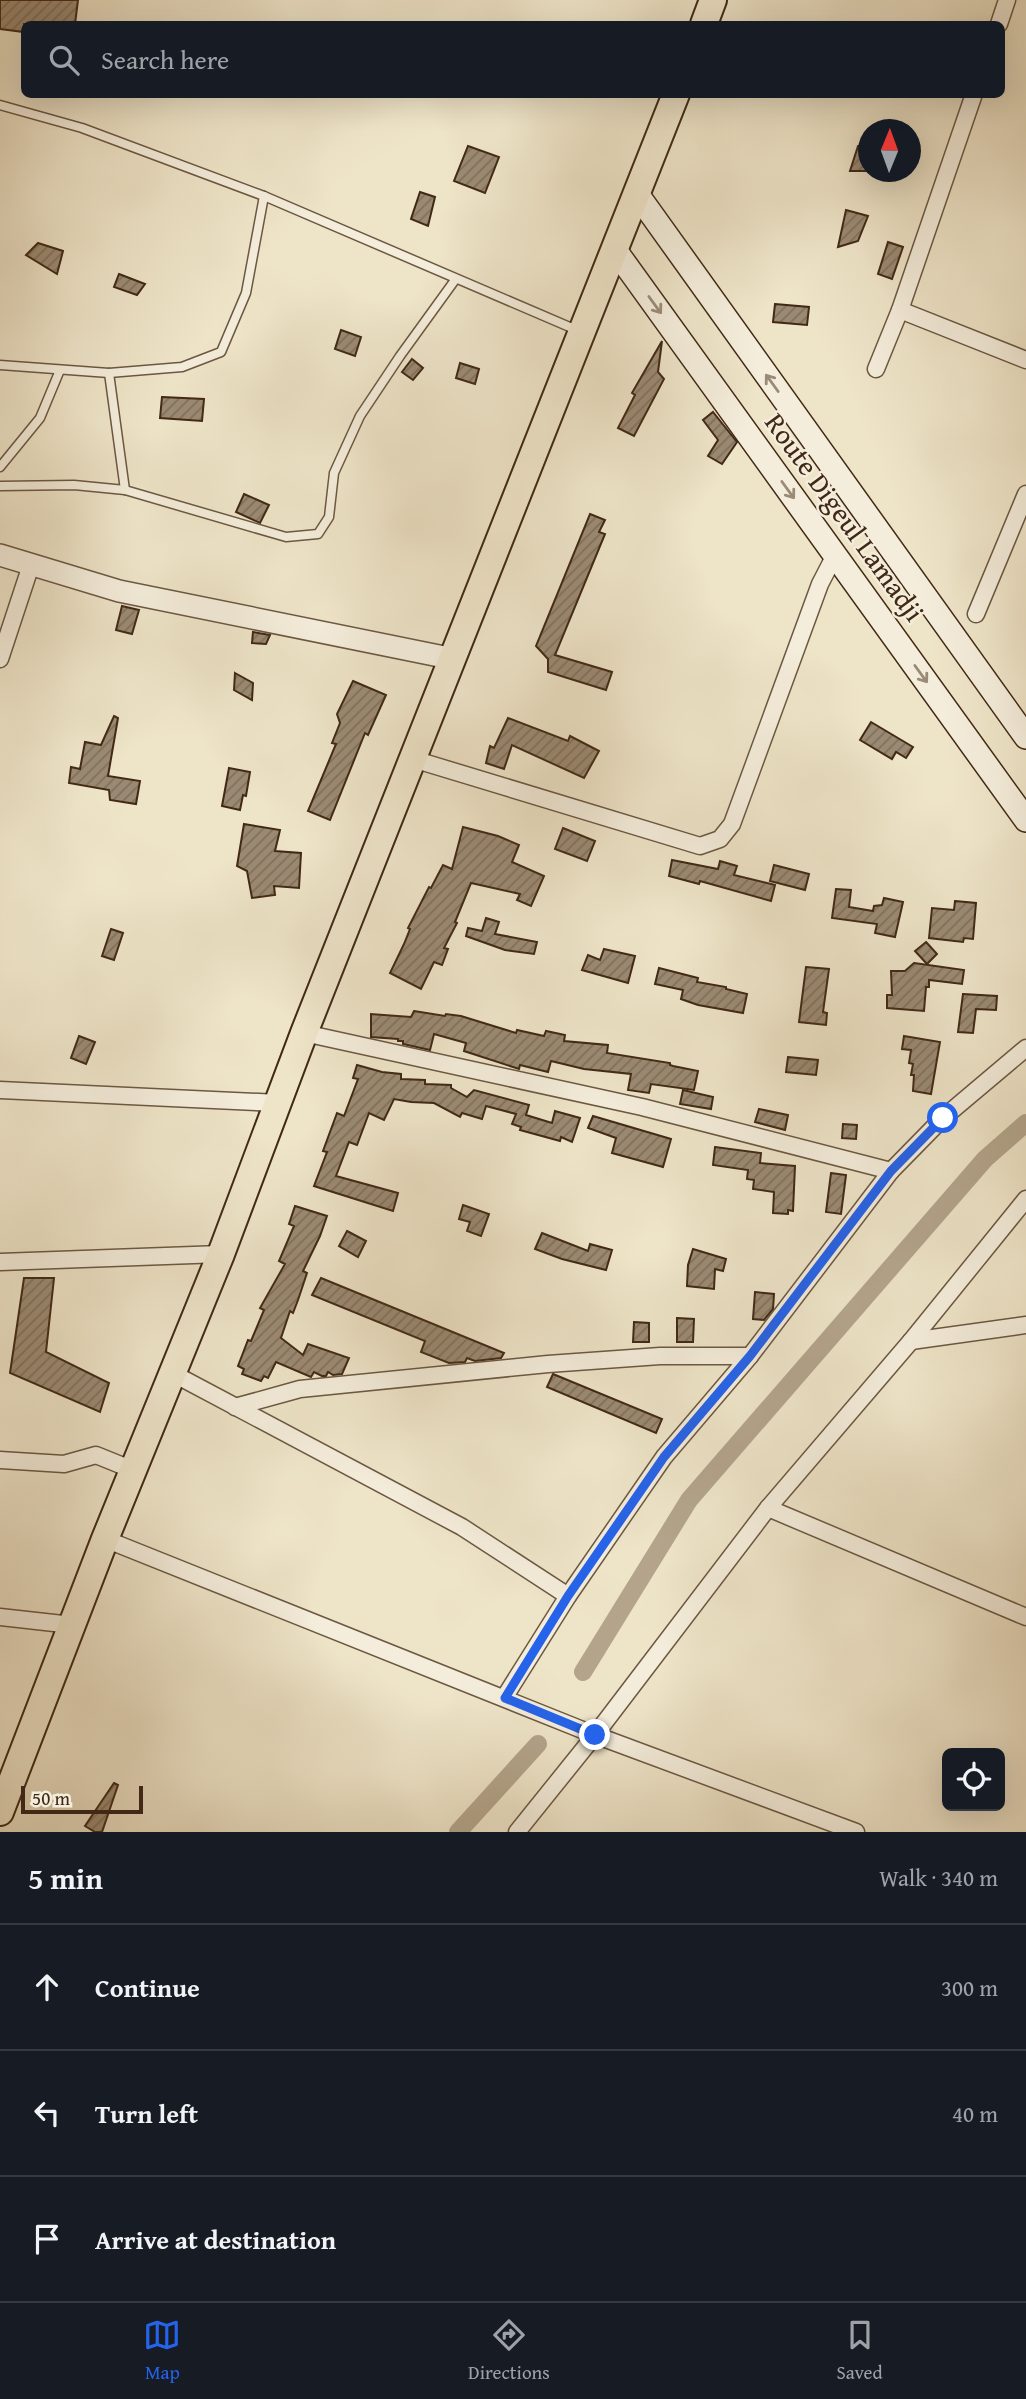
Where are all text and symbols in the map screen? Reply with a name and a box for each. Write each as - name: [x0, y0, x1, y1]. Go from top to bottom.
- search box: [21, 21, 1005, 98]
- text: Search here: [101, 40, 229, 79]
- icon: search: [45, 41, 83, 79]
- north arrow: [858, 119, 921, 182]
- one-way arrow: [648, 295, 662, 314]
- one-way arrow: [765, 374, 779, 393]
- street label: Route Digeul Lamadji: [756, 404, 935, 630]
- one-way arrow: [780, 480, 795, 499]
- one-way arrow: [914, 664, 928, 683]
- route start: [927, 1102, 958, 1133]
- route end: [579, 1719, 610, 1750]
- map controls: [942, 1748, 1005, 1811]
- button: locate: [942, 1748, 1005, 1811]
- scale bar: [21, 1783, 144, 1815]
- text: 50 m: [32, 1784, 70, 1812]
- text: 5 min: [28, 1856, 103, 1900]
- text: Walk · 340 m: [879, 1861, 998, 1894]
- icon: ahead: [28, 1968, 66, 2006]
- text: Continue: [95, 1968, 200, 2007]
- text: 300 m: [941, 1971, 998, 2004]
- icon: left: [28, 2094, 66, 2132]
- text: Turn left: [95, 2094, 198, 2133]
- text: 40 m: [952, 2097, 998, 2130]
- icon: arrive: [28, 2220, 66, 2258]
- text: Arrive at destination: [95, 2220, 336, 2259]
- tab: Map: [143, 2316, 181, 2386]
- tab: Directions: [468, 2316, 550, 2386]
- tab: Saved: [837, 2316, 883, 2386]

